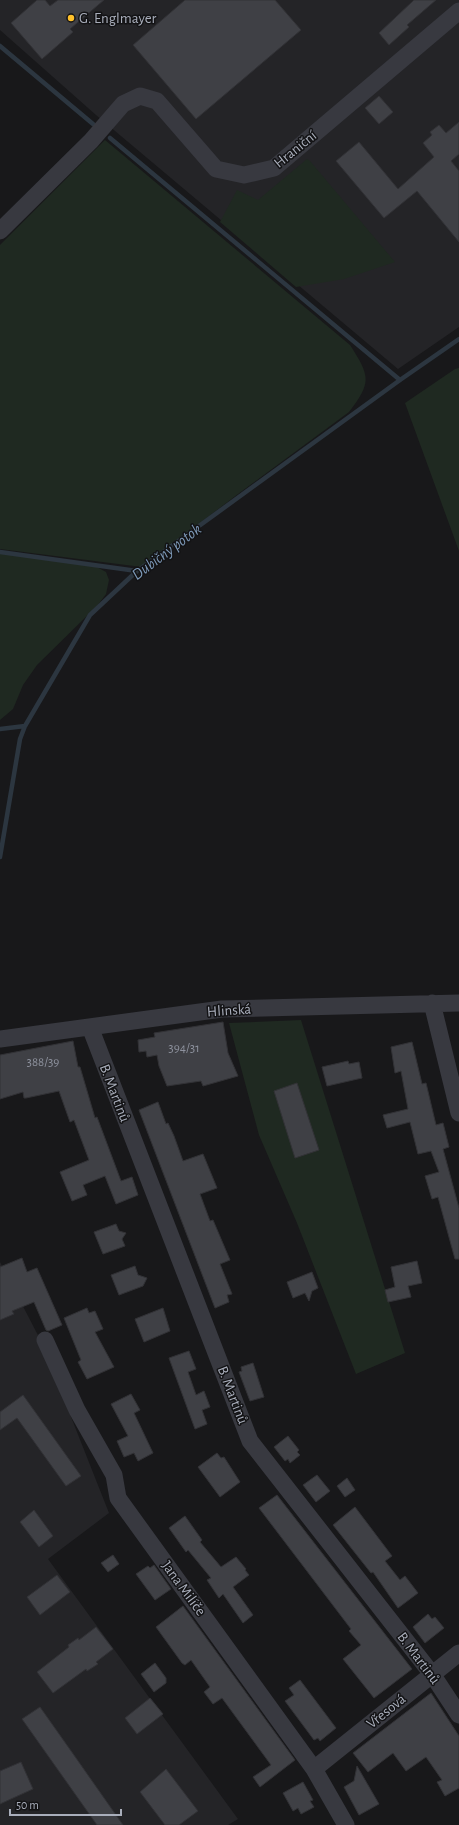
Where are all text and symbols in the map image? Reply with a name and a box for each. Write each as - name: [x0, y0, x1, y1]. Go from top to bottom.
- place label: G. Englmayer: [79, 11, 157, 26]
- marker: G. Englmayer: [66, 13, 76, 23]
- street label: Hraniční: [271, 128, 320, 171]
- water label: Dubičný potok: [129, 521, 205, 584]
- street label: Hlinská: [206, 1001, 252, 1020]
- house number: 394/31: [168, 1042, 200, 1055]
- house number: 388/39: [27, 1056, 59, 1069]
- street label: B. Martinů: [97, 1062, 132, 1124]
- street label: B. Martinů: [215, 1364, 250, 1426]
- street label: Jana Milíče: [159, 1558, 208, 1619]
- street label: B. Martinů: [394, 1630, 443, 1687]
- street label: Vřesová: [364, 1691, 409, 1731]
- scale bar: [10, 1791, 121, 1817]
- text: 50 m: [16, 1799, 39, 1811]

